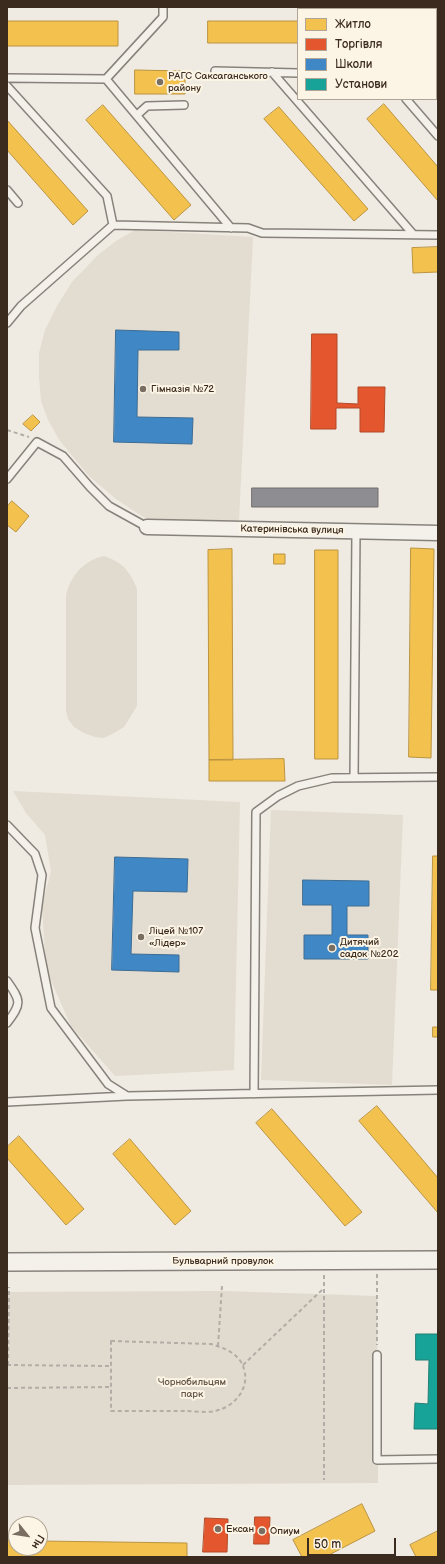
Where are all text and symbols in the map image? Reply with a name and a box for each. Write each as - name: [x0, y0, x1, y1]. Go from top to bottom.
- legend: [297, 8, 437, 100]
- text: Житло: [335, 17, 371, 32]
- text: Торгівля: [335, 37, 382, 52]
- text: Школи: [335, 57, 372, 72]
- place label: РАГС Саксаганського району: [168, 70, 268, 94]
- marker: РАГС Саксаганського району: [155, 77, 165, 87]
- text: Установи: [335, 77, 387, 92]
- place label: Гімназія №72: [151, 383, 214, 395]
- marker: Гімназія №72: [138, 384, 148, 394]
- street label: Катеринівська вулиця: [240, 523, 344, 537]
- place label: Ліцей №107 «Лідер»: [149, 925, 203, 948]
- marker: Ліцей №107 «Лідер»: [136, 932, 146, 942]
- place label: Дитячий садок №202: [340, 936, 399, 960]
- marker: Дитячий садок №202: [327, 943, 337, 953]
- street label: Бульварний провулок: [172, 1255, 274, 1267]
- park label: Чорнобильцям парк: [158, 1376, 226, 1400]
- north arrow: [8, 1516, 48, 1556]
- place label: Ексан: [226, 1523, 254, 1535]
- marker: Ексан: [213, 1524, 223, 1534]
- place label: Опиум: [270, 1525, 300, 1537]
- marker: Опиум: [257, 1526, 267, 1536]
- scale bar: [309, 1530, 398, 1556]
- text: Пн: [29, 1532, 47, 1551]
- text: 50 m: [314, 1537, 341, 1552]

